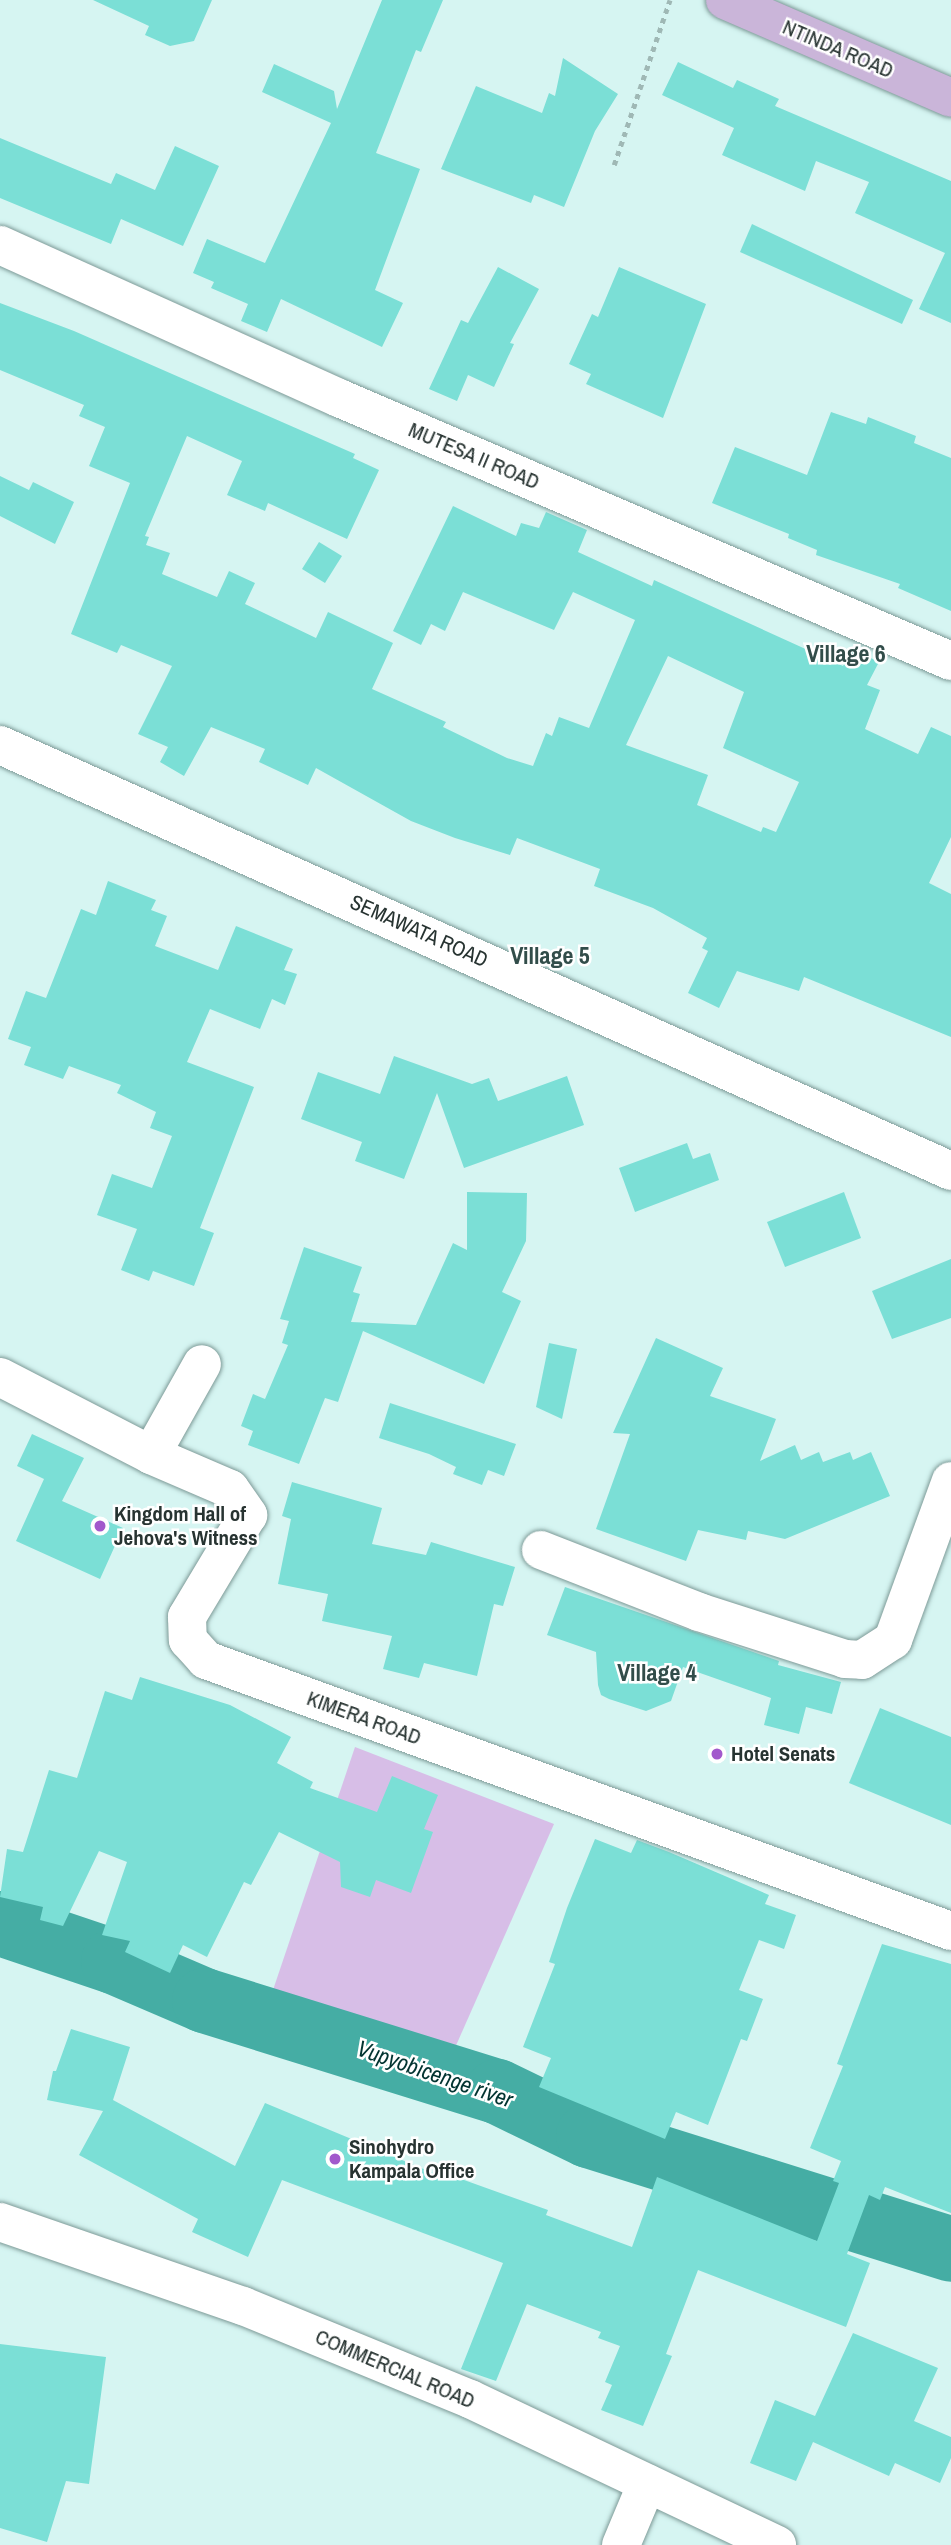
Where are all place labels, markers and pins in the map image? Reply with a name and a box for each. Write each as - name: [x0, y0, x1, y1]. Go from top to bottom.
- place label: Kingdom Hall of Jehova's Witness: [114, 1501, 258, 1551]
- marker: Kingdom Hall of Jehova's Witness: [92, 1518, 108, 1534]
- place label: Hotel Senats: [731, 1741, 835, 1767]
- marker: Hotel Senats: [709, 1746, 725, 1762]
- place label: Sinohydro Kampala Office: [349, 2134, 474, 2184]
- marker: Sinohydro Kampala Office: [327, 2151, 343, 2167]

